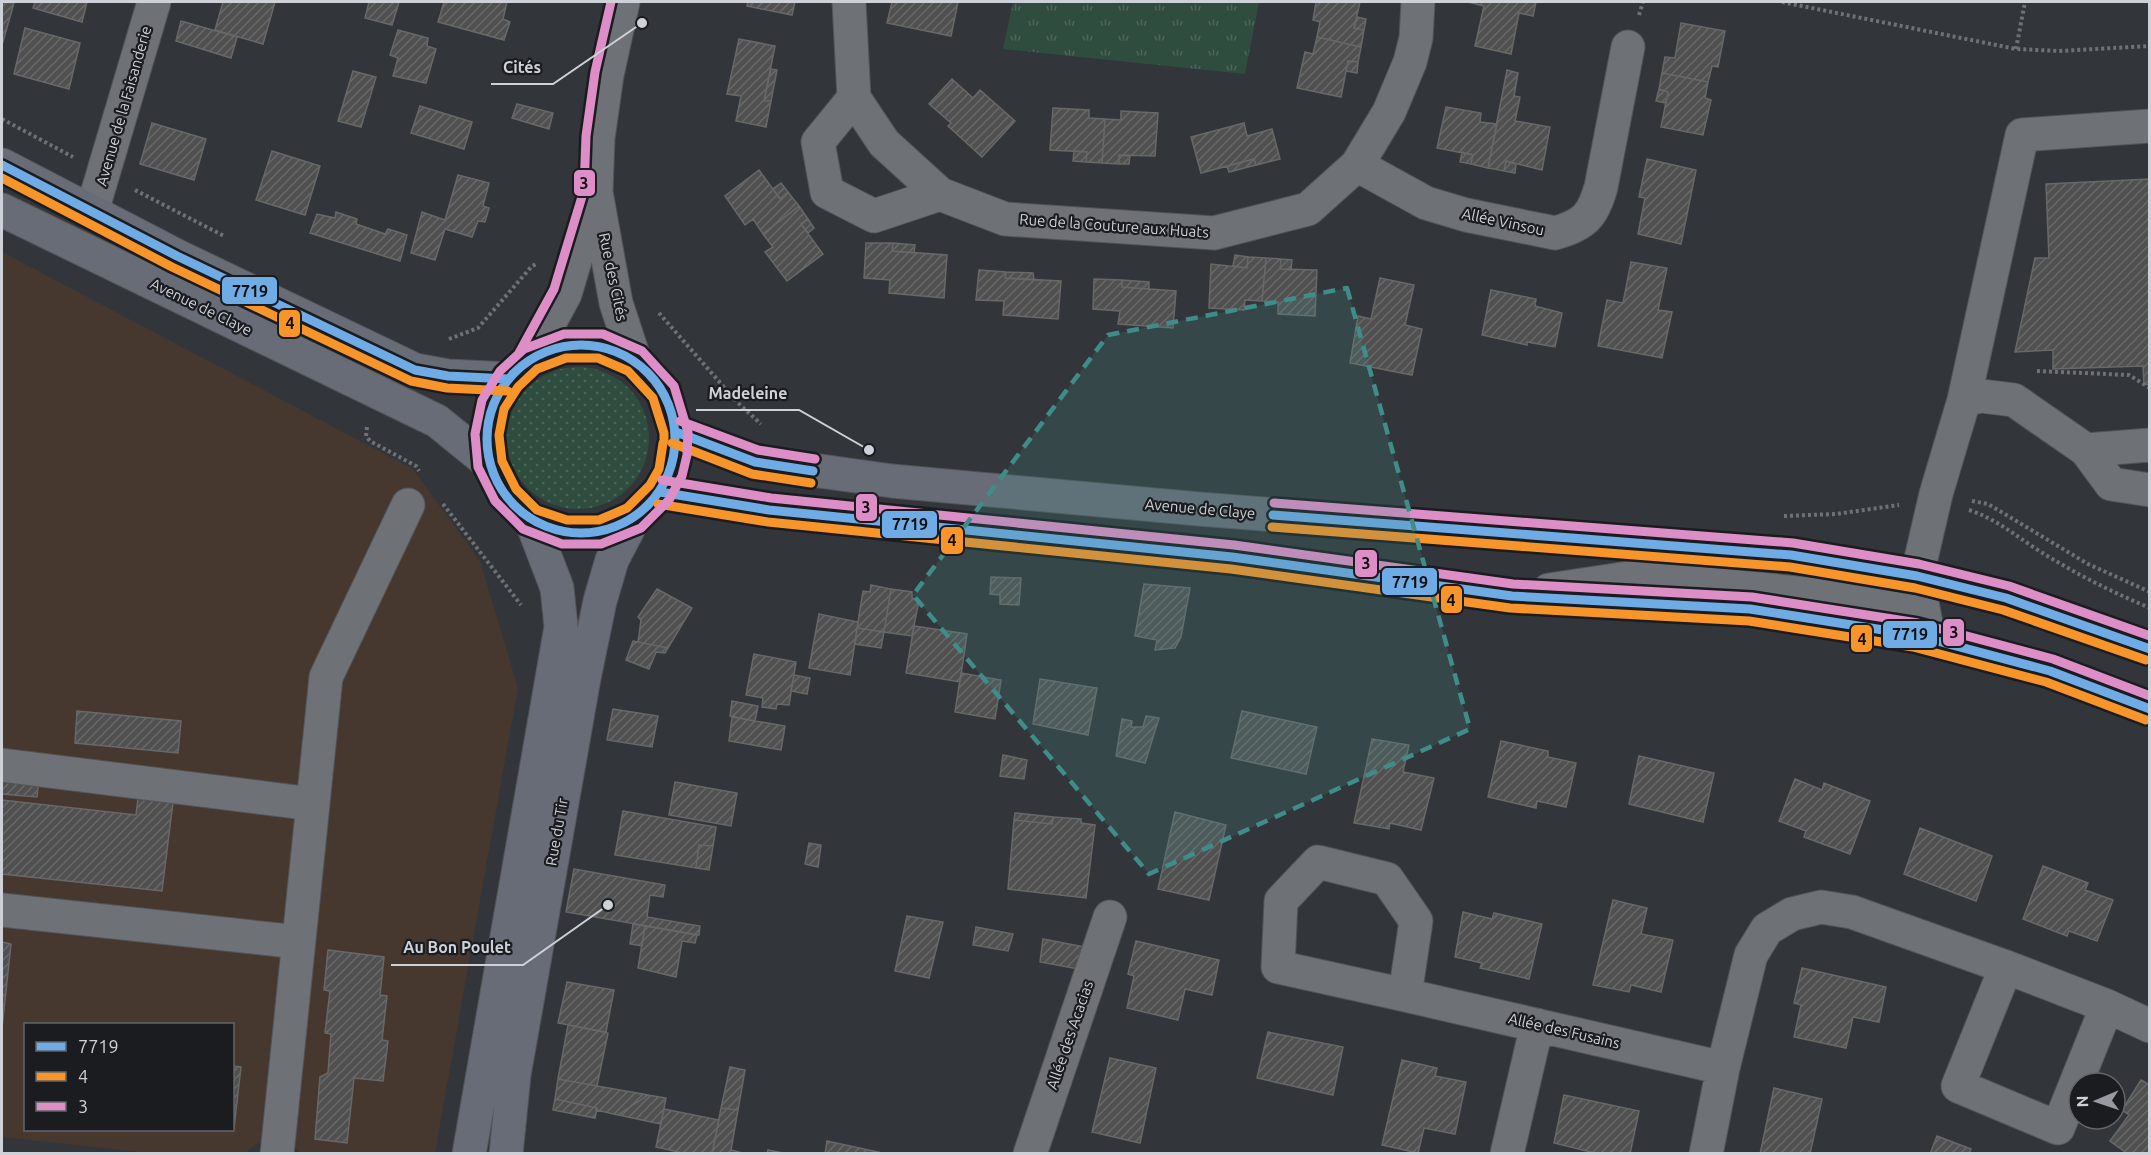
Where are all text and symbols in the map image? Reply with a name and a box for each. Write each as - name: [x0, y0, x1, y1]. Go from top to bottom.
- street label: Avenue de la Faisanderie: [93, 24, 155, 188]
- callout: Cités: [491, 50, 553, 84]
- text: Cités: [503, 58, 541, 76]
- line badge: 3: [573, 169, 596, 197]
- text: 3: [579, 174, 589, 192]
- street label: Allée Vinsou: [1460, 204, 1546, 239]
- street label: Rue de la Couture aux Huats: [1019, 210, 1209, 241]
- street label: Rue des Cités: [596, 231, 631, 323]
- street label: Avenue de Claye: [148, 275, 255, 338]
- line badge: 7719: [221, 276, 278, 305]
- text: 7719: [232, 282, 268, 300]
- line badge: 4: [278, 309, 301, 338]
- text: 4: [285, 314, 295, 332]
- callout: Madeleine: [696, 376, 799, 410]
- text: Madeleine: [709, 384, 787, 402]
- line badge: 3: [855, 493, 878, 522]
- street label: Avenue de Claye: [1144, 495, 1256, 522]
- text: 3: [861, 498, 871, 516]
- line badge: 7719: [881, 510, 938, 539]
- text: 7719: [892, 515, 928, 533]
- line badge: 4: [940, 526, 964, 555]
- text: 4: [947, 531, 957, 549]
- line badge: 3: [1354, 549, 1378, 578]
- text: 3: [1361, 554, 1371, 572]
- line badge: 7719: [1381, 567, 1438, 596]
- text: 7719: [1392, 573, 1428, 591]
- line badge: 4: [1440, 585, 1463, 614]
- text: 4: [1446, 591, 1456, 609]
- line badge: 3: [1942, 618, 1965, 647]
- line badge: 7719: [1882, 620, 1938, 649]
- text: 3: [1949, 623, 1959, 641]
- line badge: 4: [1850, 624, 1873, 653]
- text: 7719: [1892, 625, 1928, 643]
- text: 4: [1857, 630, 1867, 648]
- street label: Rue du Tir: [542, 796, 571, 867]
- callout: Au Bon Poulet: [391, 931, 523, 965]
- text: Au Bon Poulet: [403, 938, 511, 956]
- street label: Allée des Acacias: [1043, 978, 1096, 1091]
- street label: Allée des Fusains: [1507, 1009, 1621, 1052]
- legend: [24, 1023, 234, 1131]
- text: 7719: [78, 1036, 119, 1056]
- text: 4: [78, 1066, 88, 1086]
- north arrow: [2067, 1071, 2127, 1131]
- text: N: [2073, 1095, 2091, 1108]
- text: 3: [78, 1096, 88, 1116]

